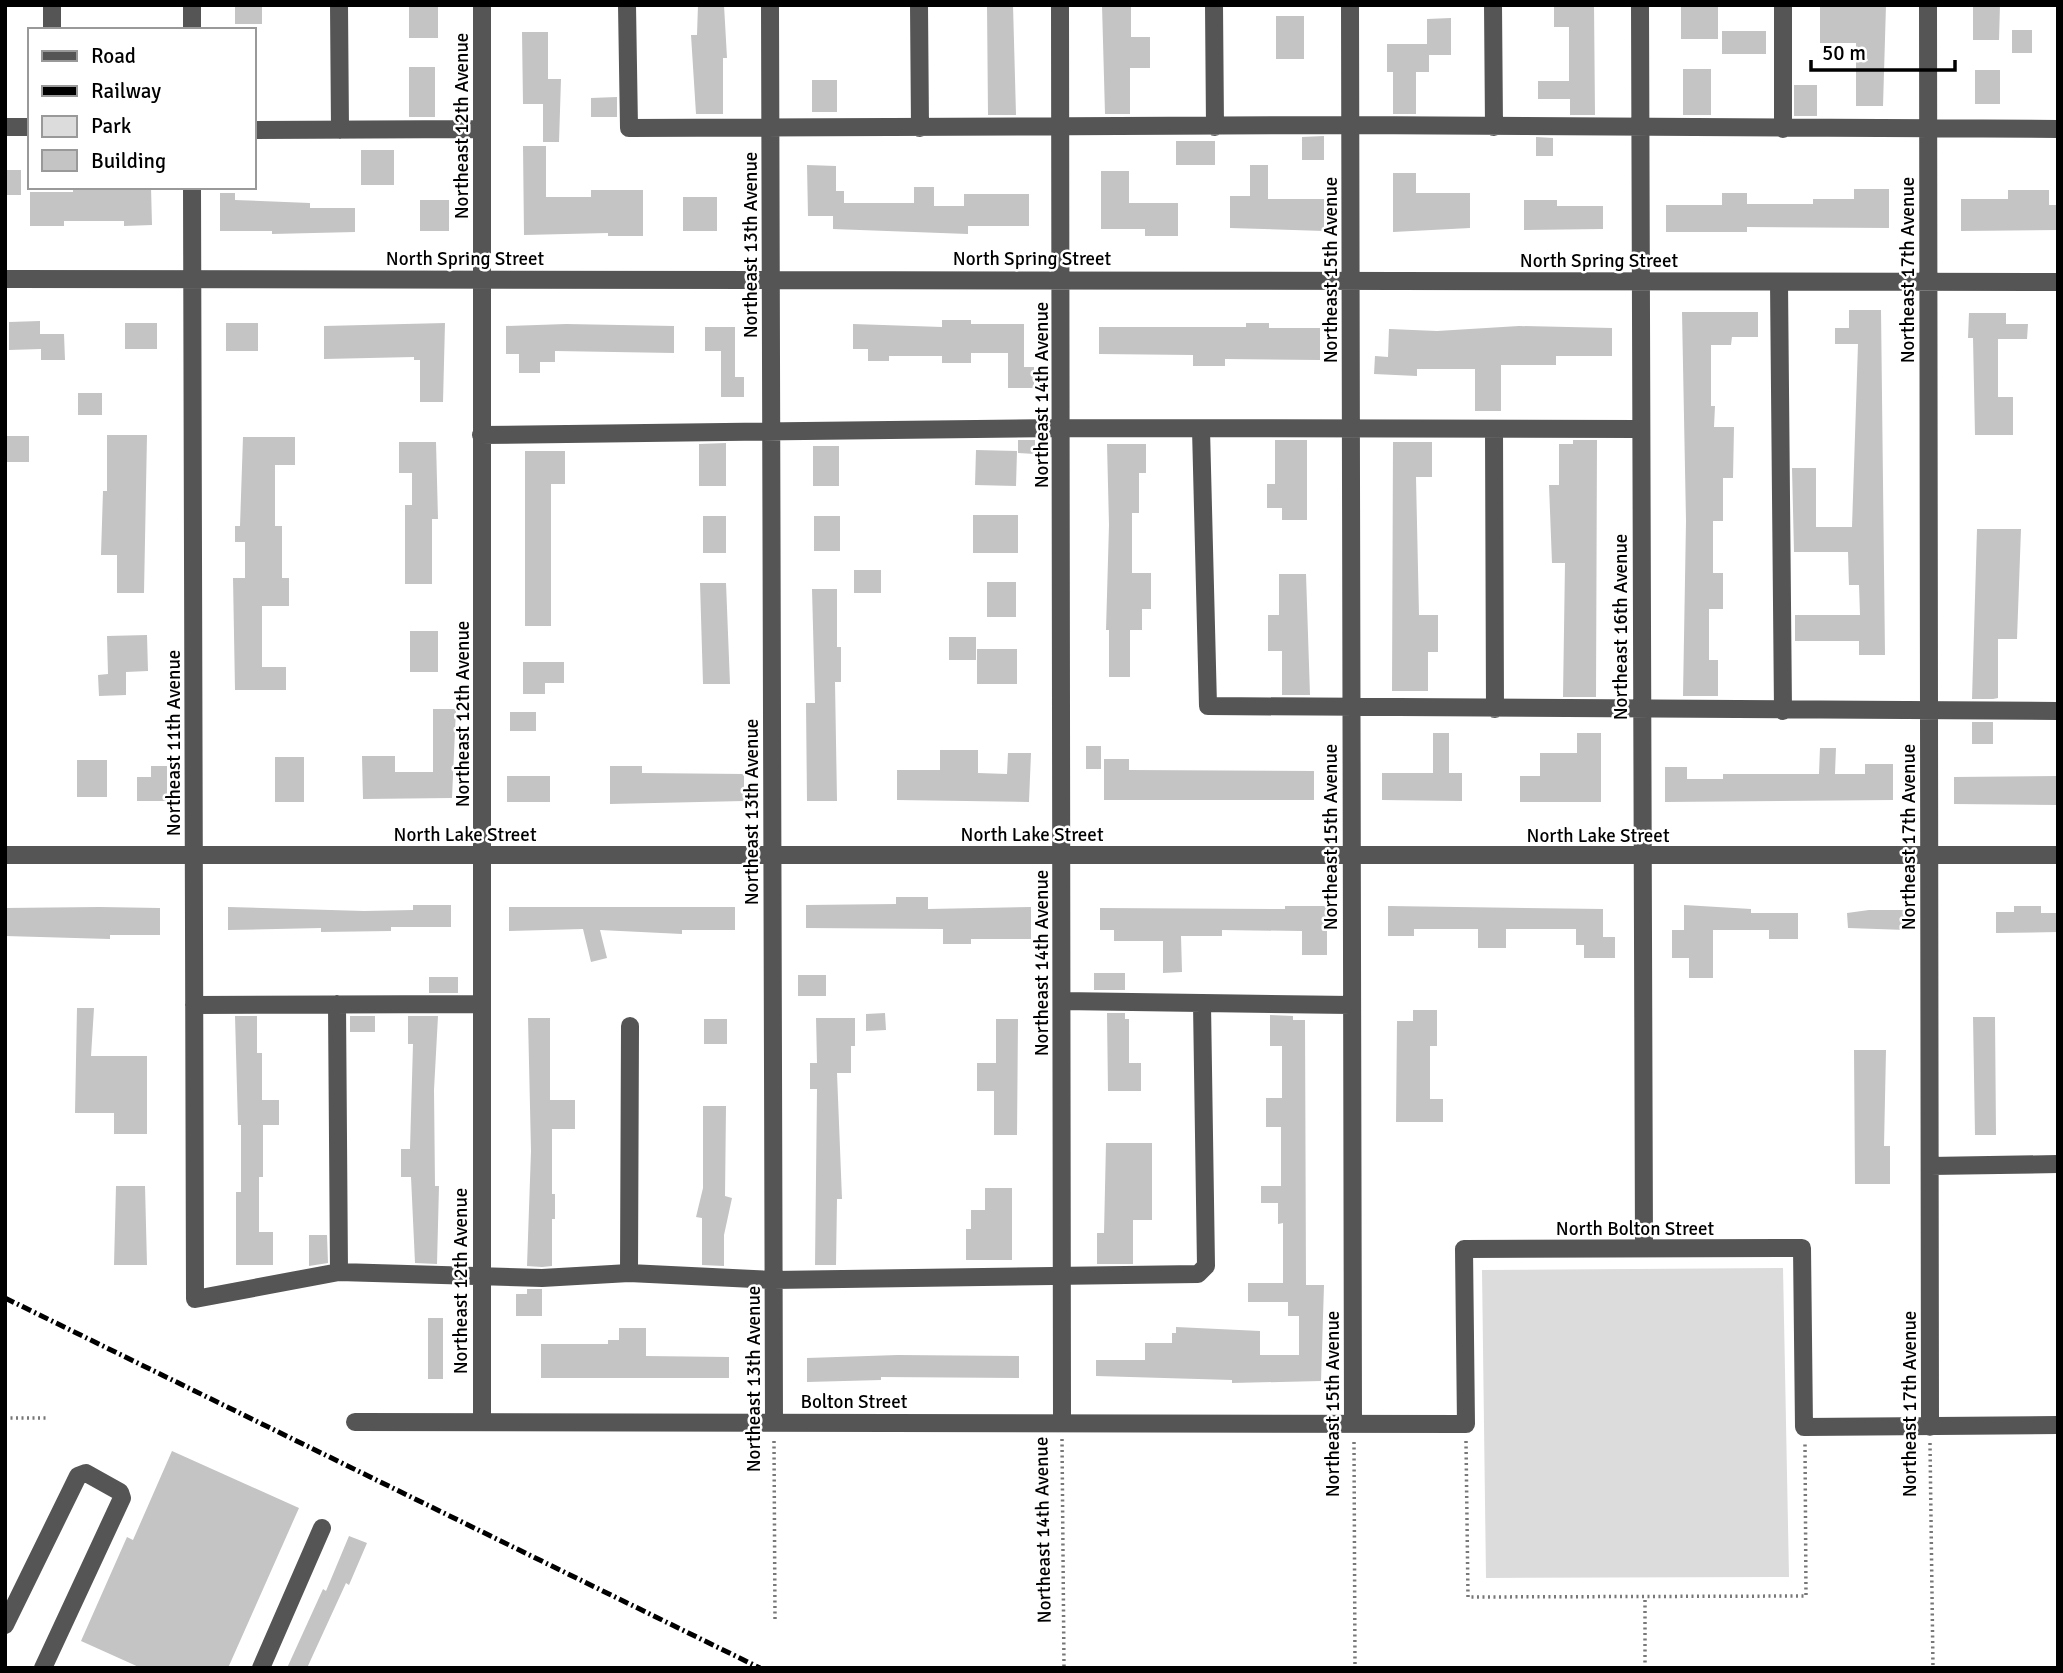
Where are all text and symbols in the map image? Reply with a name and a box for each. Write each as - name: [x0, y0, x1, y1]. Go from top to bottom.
- legend: [28, 28, 256, 189]
- scale bar: [1811, 28, 1954, 72]
- street label: Northeast 12th Avenue: [450, 33, 474, 219]
- text: 50 m: [1822, 40, 1866, 66]
- text: Road: [91, 43, 136, 69]
- text: Railway: [91, 78, 161, 104]
- text: Park: [91, 113, 132, 139]
- text: Building: [91, 148, 166, 174]
- street label: Northeast 13th Avenue: [739, 152, 763, 338]
- street label: Northeast 15th Avenue: [1319, 177, 1343, 363]
- street label: Northeast 17th Avenue: [1896, 177, 1920, 363]
- street label: North Spring Street: [386, 247, 545, 271]
- street label: North Spring Street: [953, 247, 1112, 271]
- street label: North Spring Street: [1520, 249, 1679, 273]
- street label: Northeast 14th Avenue: [1030, 302, 1054, 488]
- street label: Northeast 16th Avenue: [1609, 534, 1633, 720]
- street label: Northeast 12th Avenue: [451, 621, 475, 807]
- street label: Northeast 11th Avenue: [162, 650, 186, 836]
- street label: Northeast 13th Avenue: [740, 719, 764, 905]
- street label: Northeast 15th Avenue: [1319, 744, 1343, 930]
- street label: Northeast 17th Avenue: [1897, 744, 1921, 930]
- street label: North Lake Street: [393, 823, 537, 847]
- street label: North Lake Street: [960, 823, 1104, 847]
- street label: North Lake Street: [1526, 824, 1670, 848]
- street label: Northeast 14th Avenue: [1030, 870, 1054, 1056]
- street label: Northeast 12th Avenue: [449, 1188, 473, 1374]
- street label: North Bolton Street: [1556, 1217, 1715, 1241]
- street label: Northeast 13th Avenue: [742, 1286, 766, 1472]
- street label: Northeast 15th Avenue: [1321, 1311, 1345, 1497]
- street label: Northeast 17th Avenue: [1898, 1311, 1922, 1497]
- street label: Bolton Street: [800, 1390, 908, 1414]
- street label: Northeast 14th Avenue: [1029, 1436, 1057, 1623]

